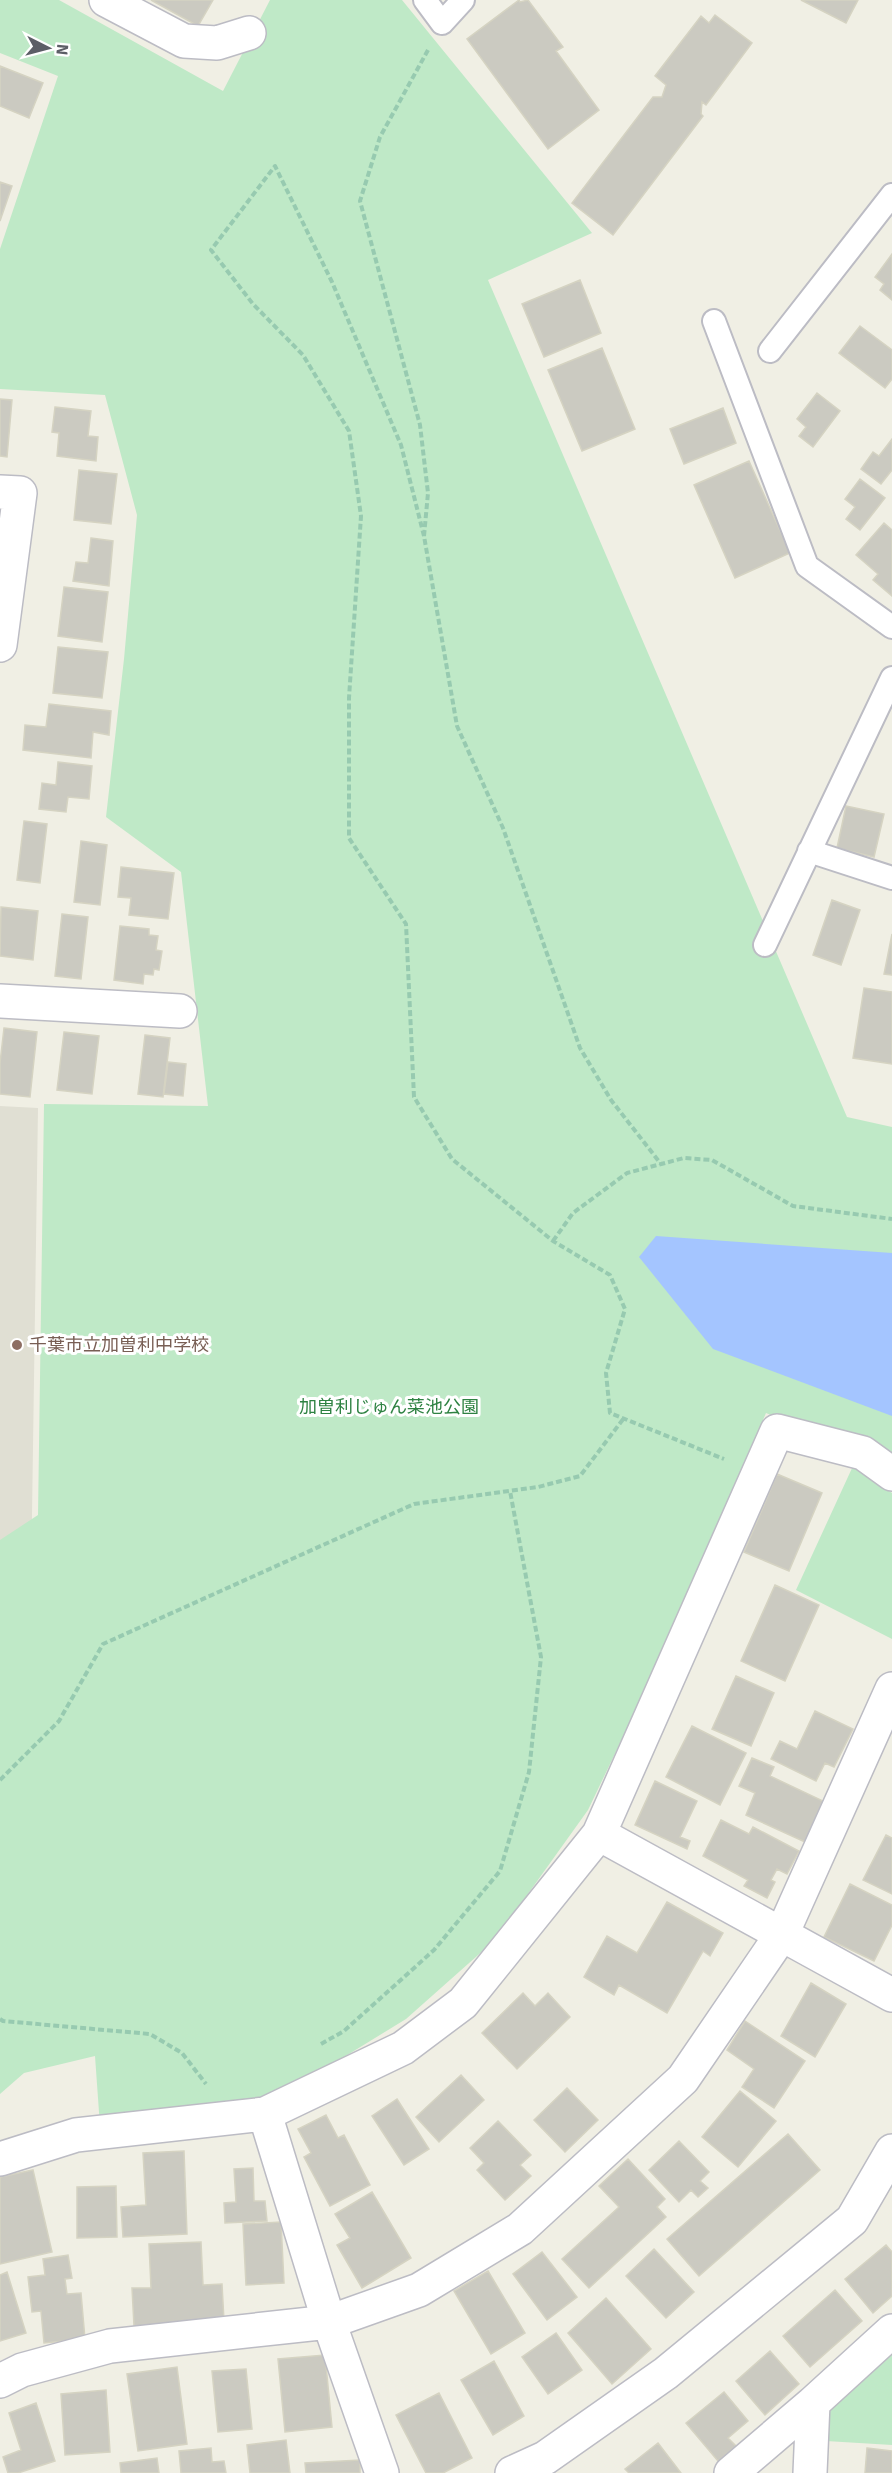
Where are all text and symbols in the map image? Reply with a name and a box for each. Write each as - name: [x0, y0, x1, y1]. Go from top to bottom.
- north arrow: [18, 18, 78, 78]
- text: N: [51, 43, 72, 56]
- place label: 千葉市立加曽利中学校: [29, 1334, 209, 1356]
- marker: 千葉市立加曽利中学校: [10, 1338, 24, 1352]
- park label: 加曽利じゅん菜池公園: [299, 1396, 479, 1418]

